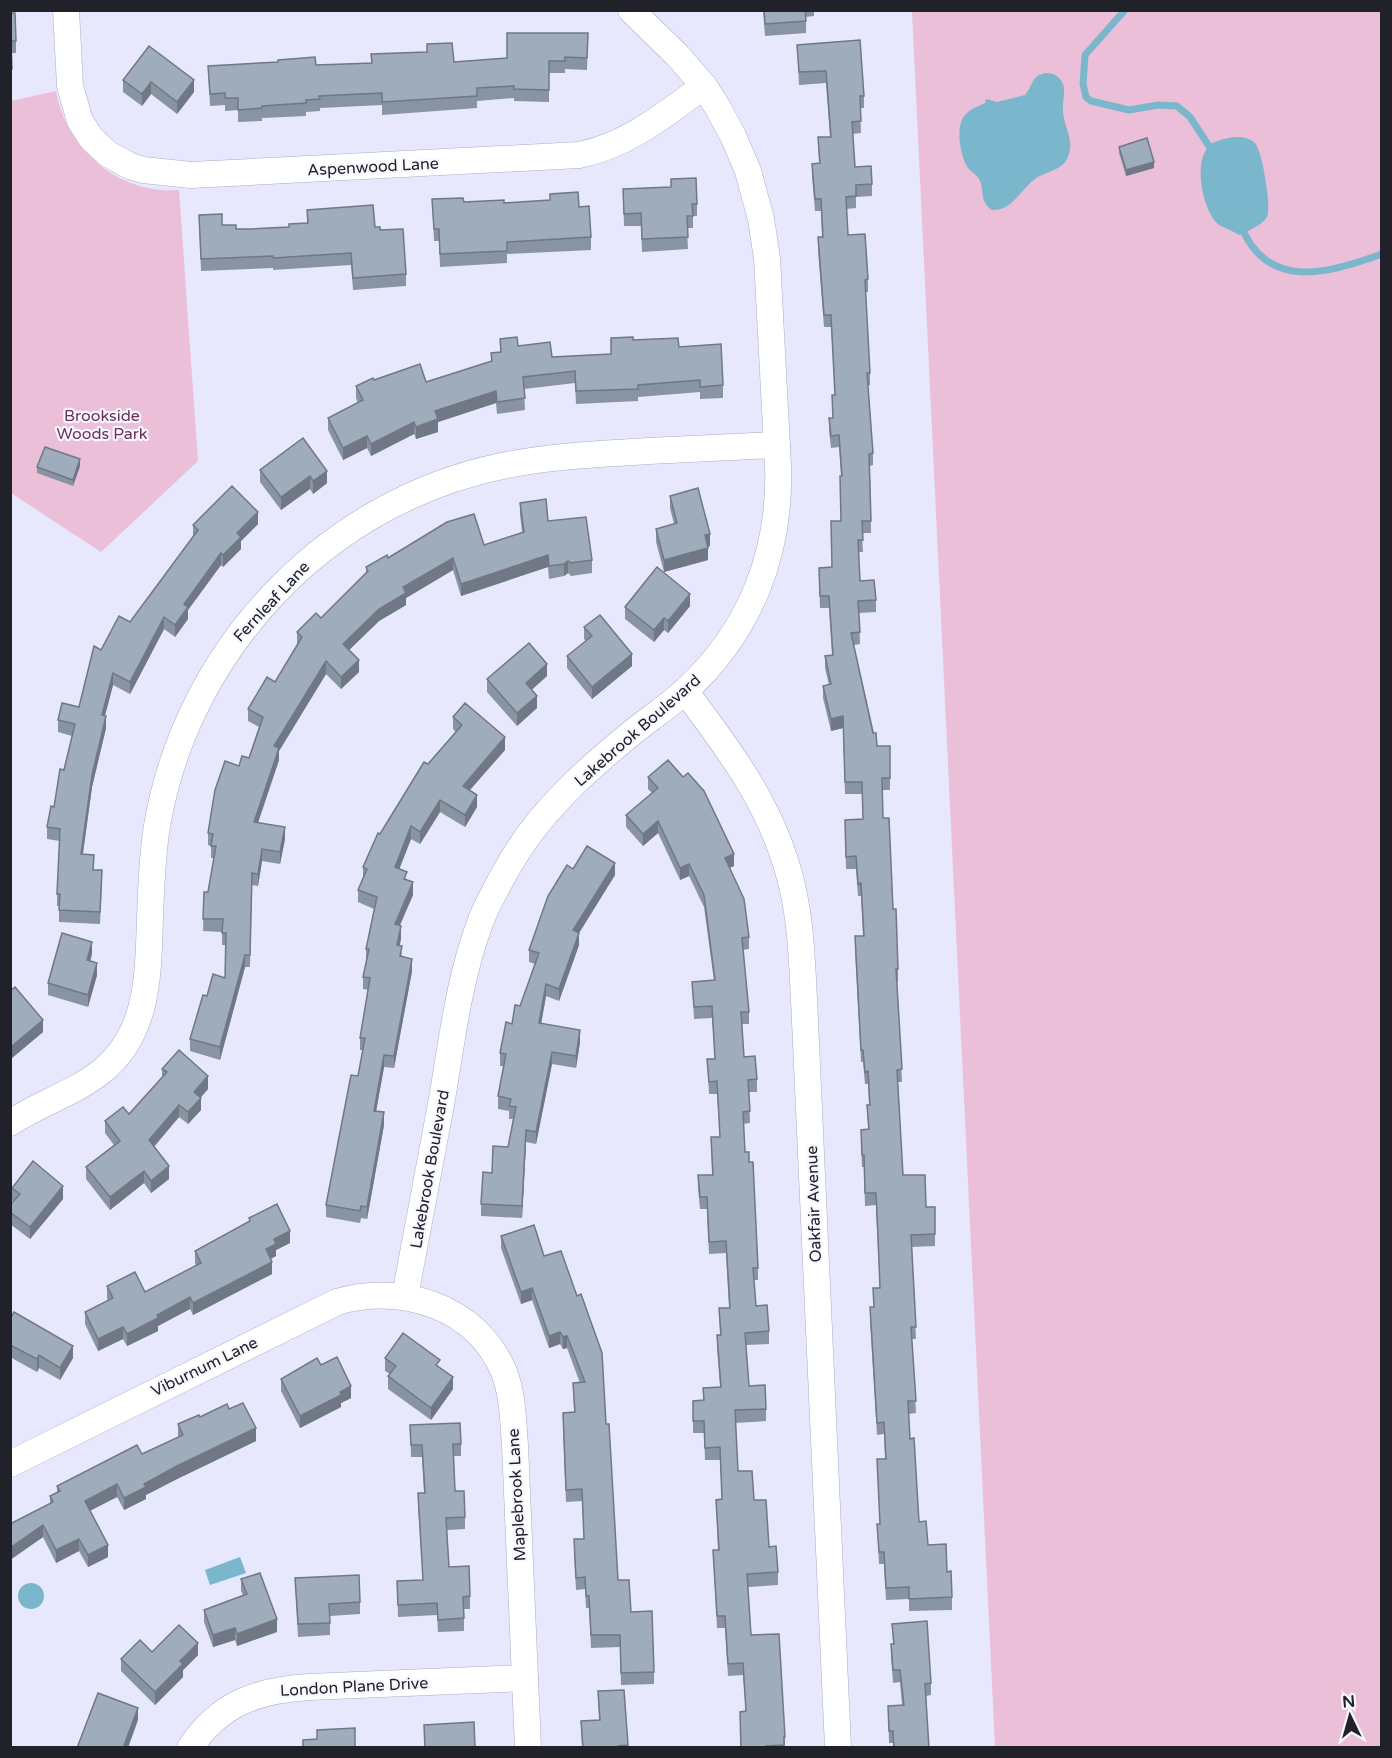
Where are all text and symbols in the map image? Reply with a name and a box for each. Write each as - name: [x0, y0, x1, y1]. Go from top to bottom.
- street label: Aspenwood Lane: [307, 154, 439, 180]
- park label: Brookside Woods Park: [56, 406, 148, 444]
- street label: Fernleaf Lane: [229, 557, 314, 646]
- street label: Lakebrook Boulevard: [570, 670, 705, 791]
- street label: Lakebrook Boulevard: [406, 1088, 454, 1250]
- street label: Oakfair Avenue: [802, 1145, 826, 1263]
- street label: Viburnum Lane: [148, 1332, 261, 1401]
- street label: Maplebrook Lane: [504, 1428, 530, 1562]
- street label: London Plane Drive: [279, 1673, 429, 1701]
- north arrow: [1320, 1686, 1380, 1746]
- text: N: [1342, 1692, 1356, 1713]

